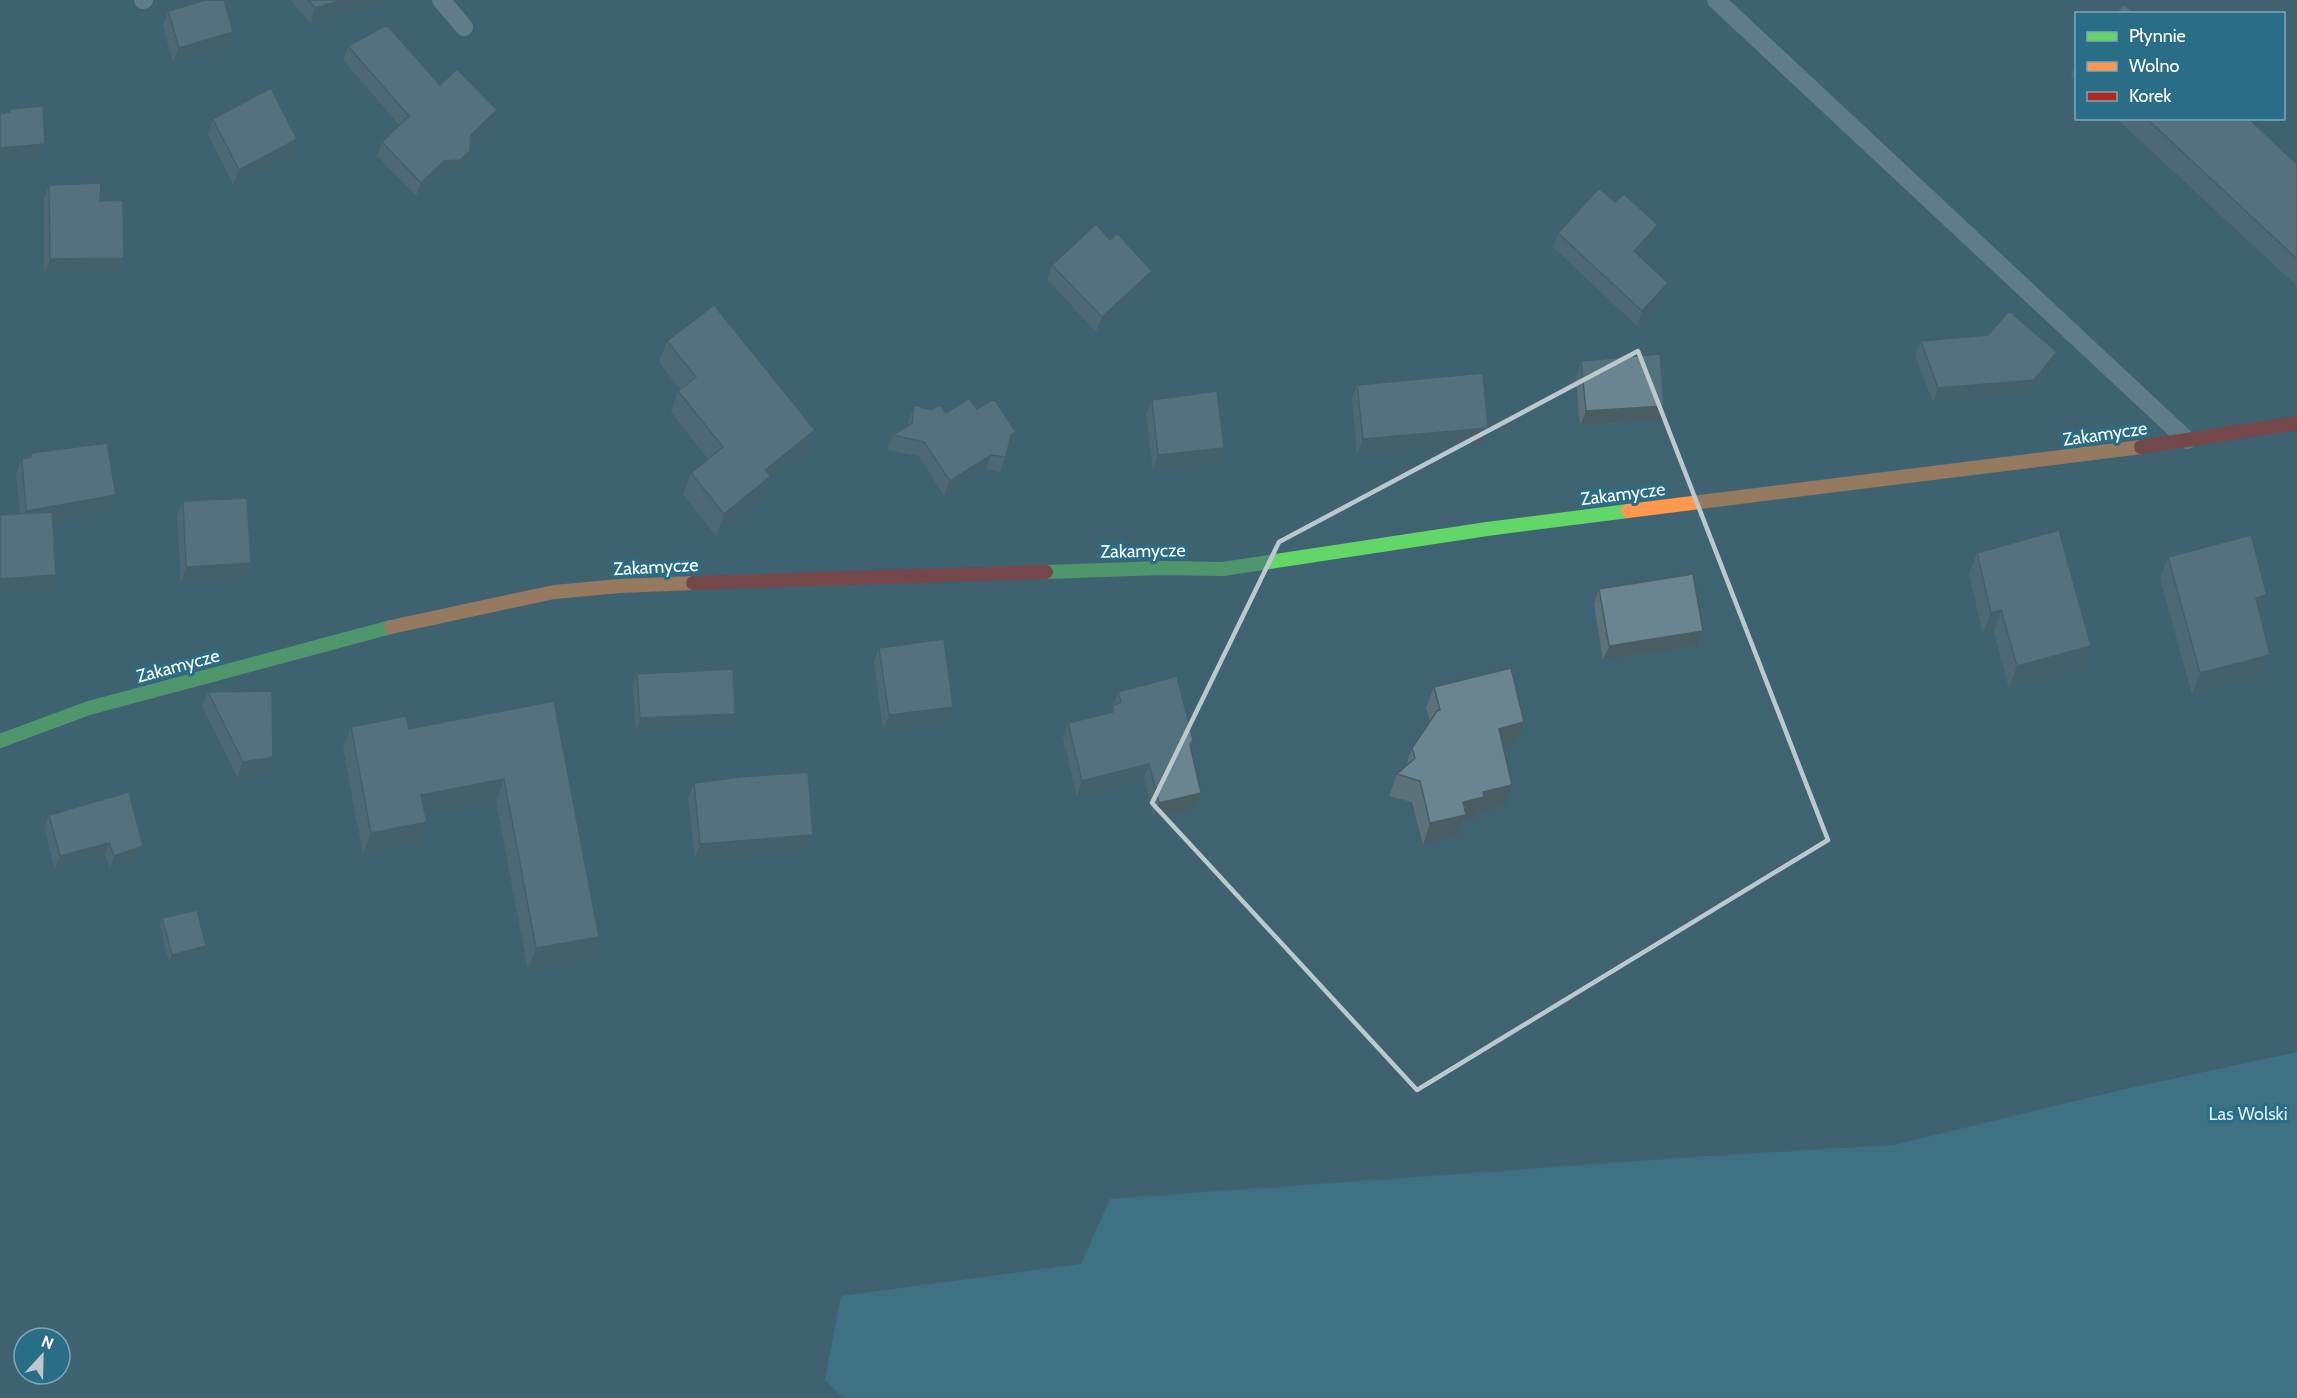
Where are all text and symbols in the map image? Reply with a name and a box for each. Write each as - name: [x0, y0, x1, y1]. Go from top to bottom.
- legend: [2075, 12, 2285, 120]
- text: Płynnie: [2129, 25, 2186, 47]
- text: Wolno: [2129, 55, 2180, 77]
- text: Korek: [2129, 85, 2172, 107]
- street label: Zakamycze: [2061, 417, 2149, 451]
- street label: Zakamycze: [1579, 478, 1667, 510]
- street label: Zakamycze: [1100, 539, 1186, 563]
- street label: Zakamycze: [613, 554, 699, 580]
- street label: Zakamycze: [134, 644, 222, 688]
- park label: Las Wolski: [2209, 1103, 2287, 1125]
- north arrow: [12, 1326, 72, 1386]
- text: N: [39, 1332, 56, 1353]

